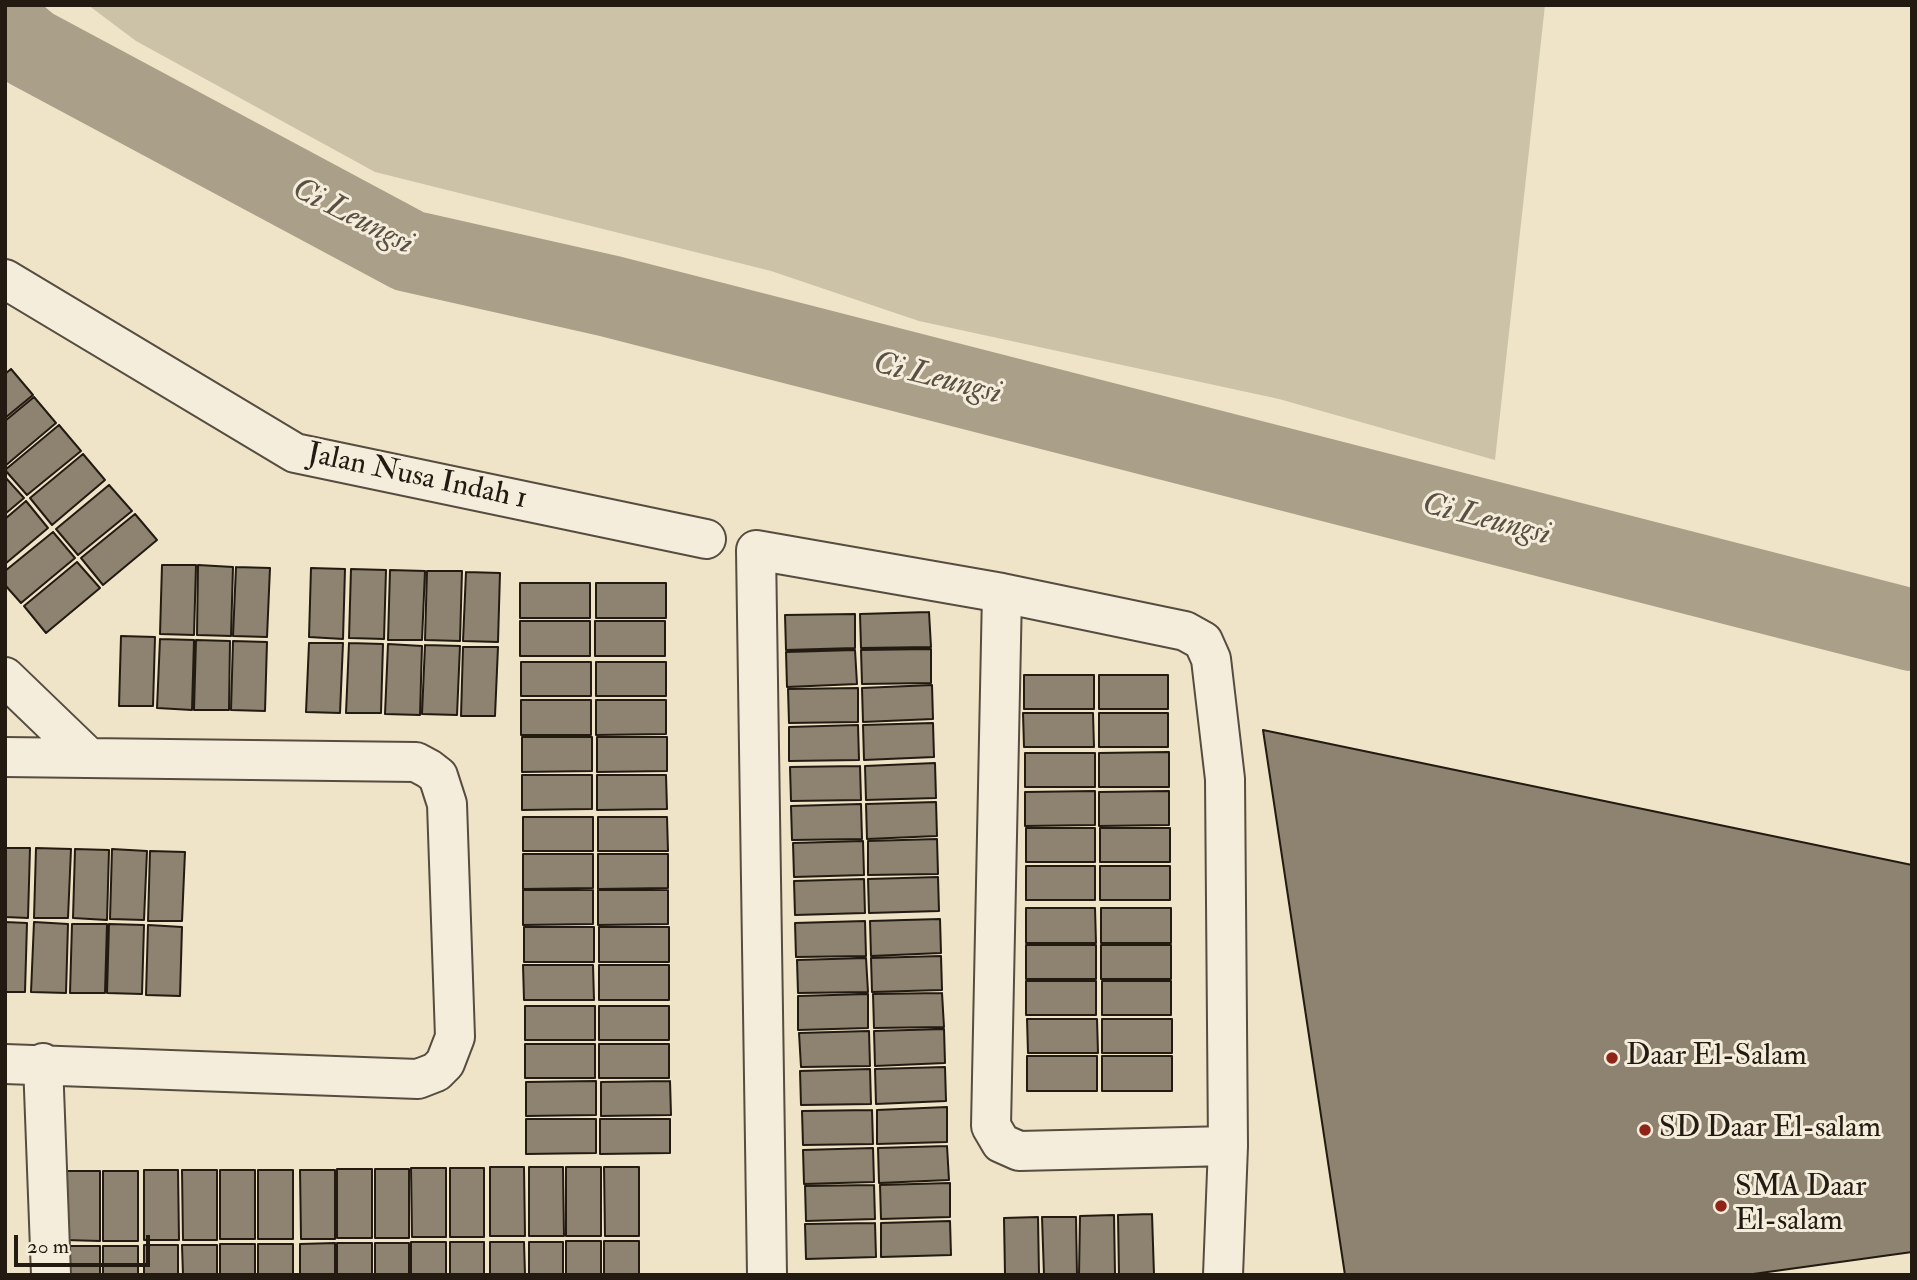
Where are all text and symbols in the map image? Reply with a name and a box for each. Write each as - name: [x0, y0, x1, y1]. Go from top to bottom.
- water label: Ci Leungsi: [285, 171, 419, 265]
- water label: Ci Leungsi: [869, 346, 1005, 414]
- street label: Jalan Nusa Indah 1: [304, 437, 530, 519]
- water label: Ci Leungsi: [1418, 487, 1554, 555]
- place label: Daar El-Salam: [1626, 1040, 1807, 1076]
- marker: Daar El-Salam: [1604, 1050, 1620, 1066]
- place label: SD Daar El-salam: [1659, 1112, 1881, 1148]
- marker: SD Daar El-salam: [1637, 1122, 1653, 1138]
- place label: SMA Daar El-salam: [1735, 1171, 1866, 1242]
- marker: SMA Daar El-salam: [1713, 1198, 1729, 1214]
- scale bar: [18, 1220, 154, 1264]
- text: 20 m: [27, 1233, 69, 1260]

